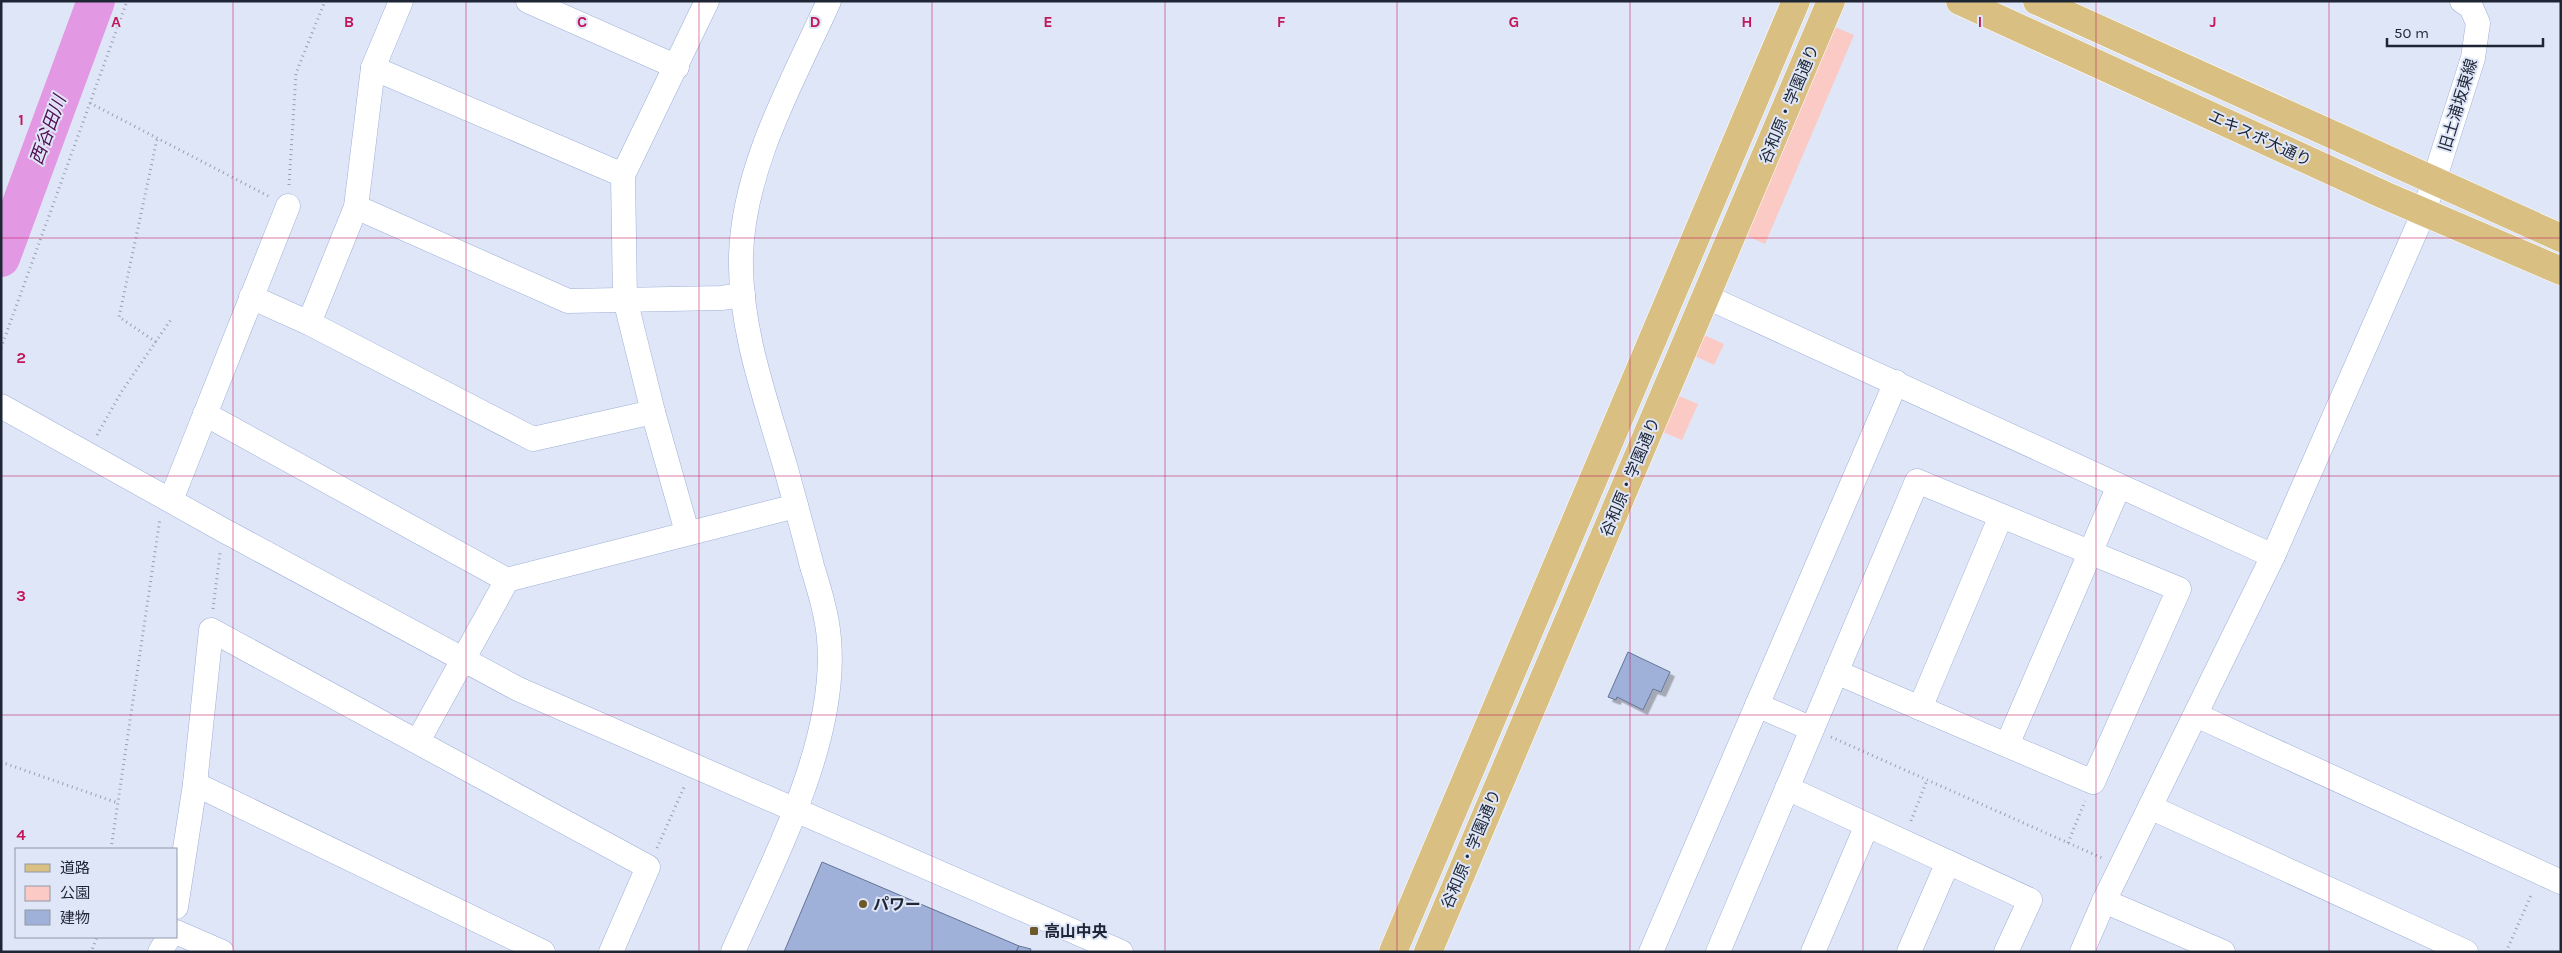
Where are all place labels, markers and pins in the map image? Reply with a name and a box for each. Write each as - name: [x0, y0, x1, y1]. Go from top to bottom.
- place label: パワー: [873, 895, 921, 914]
- marker: パワー: [857, 898, 869, 910]
- place label: 高山中央: [1044, 922, 1108, 941]
- marker: 高山中央: [1028, 925, 1040, 937]

